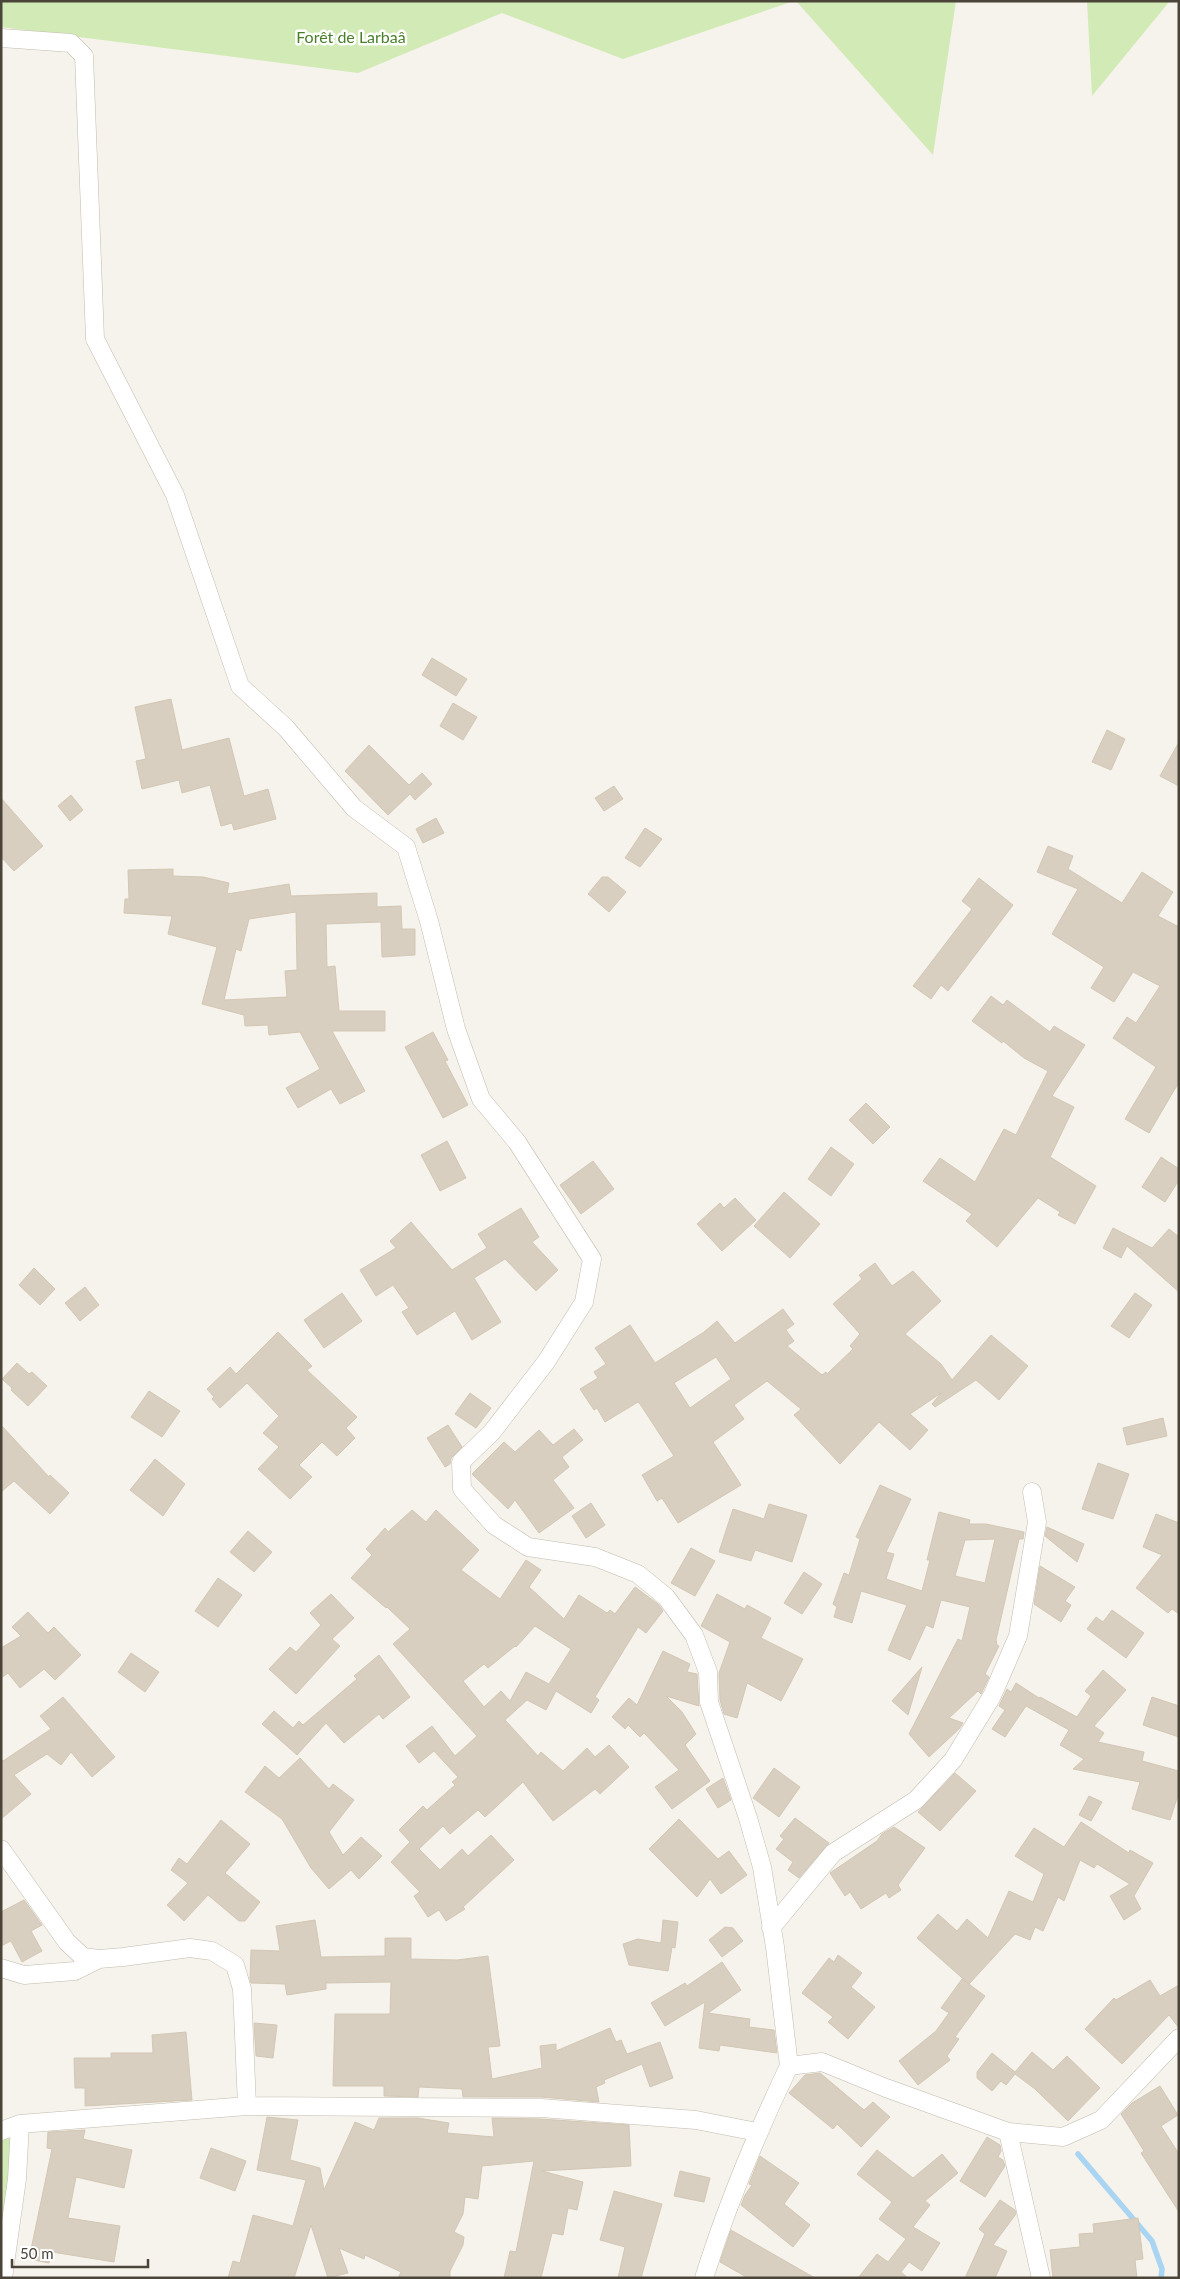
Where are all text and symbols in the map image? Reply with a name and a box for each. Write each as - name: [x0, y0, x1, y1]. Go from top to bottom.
- park label: Forêt de Larbaâ: [296, 27, 406, 46]
- scale bar: [12, 2236, 149, 2268]
- text: 50 m: [20, 2244, 54, 2262]

